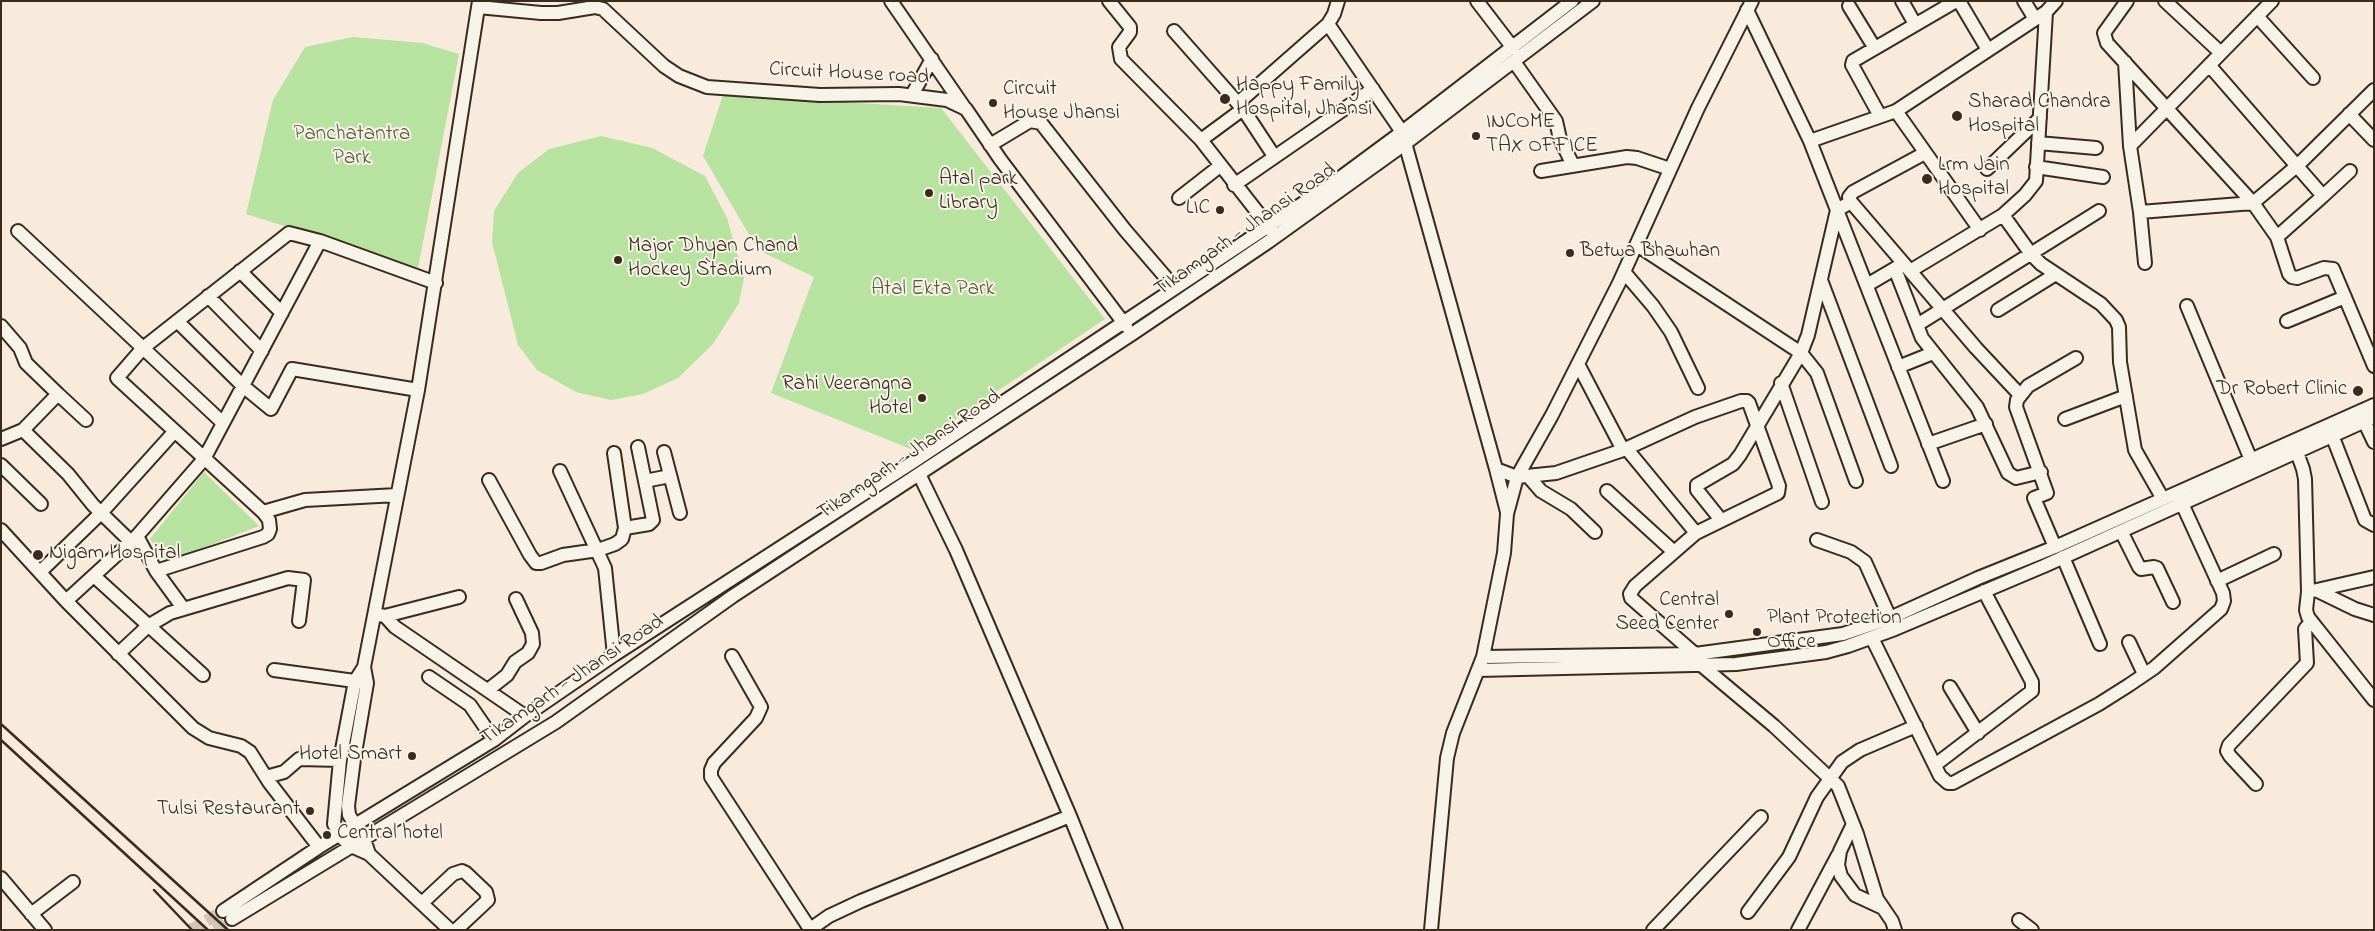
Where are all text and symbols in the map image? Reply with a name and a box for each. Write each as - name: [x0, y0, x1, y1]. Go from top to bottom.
- street label: Circuit House road: [768, 58, 930, 92]
- place label: Happy Family Hospital, Jhansi: [1236, 74, 1372, 124]
- place label: Circuit House Jhansi: [1003, 78, 1120, 128]
- place label: Sharad Chandra Hospital: [1968, 91, 2111, 141]
- marker: Happy Family Hospital, Jhansi: [1218, 92, 1232, 106]
- marker: Circuit House Jhansi: [987, 97, 999, 109]
- marker: Sharad Chandra Hospital: [1950, 109, 1964, 123]
- place label: INCOME TAX OFFICE: [1486, 111, 1598, 161]
- park label: Panchatantra Park: [294, 123, 410, 173]
- marker: INCOME TAX OFFICE: [1470, 130, 1482, 142]
- place label: Lrm Jain Hospital: [1938, 154, 2010, 204]
- street label: Tikamgarh - Jhansi Road: [1150, 159, 1342, 303]
- place label: Atal park Library: [939, 168, 1018, 218]
- marker: Lrm Jain Hospital: [1920, 172, 1934, 186]
- marker: Atal park Library: [923, 187, 935, 199]
- place label: LIC: [1186, 197, 1210, 223]
- marker: LIC: [1214, 204, 1226, 216]
- place label: Major Dhyan Chand Hockey Stadium: [628, 235, 798, 285]
- place label: Betwa Bhawhan: [1580, 240, 1720, 266]
- marker: Betwa Bhawhan: [1564, 247, 1576, 259]
- marker: Major Dhyan Chand Hockey Stadium: [612, 254, 624, 266]
- park label: Atal Ekta Park: [871, 278, 995, 304]
- place label: Rahi Veerangna Hotel: [782, 373, 912, 423]
- place label: Dr Robert Clinic: [2216, 378, 2347, 404]
- marker: Dr Robert Clinic: [2351, 384, 2365, 398]
- street label: Tikamgarh - Jhansi Road: [814, 385, 1006, 527]
- marker: Rahi Veerangna Hotel: [916, 392, 928, 404]
- place label: Nigam Hospital: [49, 542, 180, 568]
- marker: Nigam Hospital: [31, 548, 45, 562]
- place label: Central Seed Center: [1615, 589, 1719, 639]
- place label: Plant Protection Office: [1767, 607, 1902, 657]
- marker: Central Seed Center: [1723, 608, 1735, 620]
- street label: Tikamgarh - Jhansi Road: [477, 610, 669, 752]
- marker: Plant Protection Office: [1751, 626, 1763, 638]
- place label: Hotel Smart: [299, 743, 402, 769]
- marker: Hotel Smart: [406, 750, 418, 762]
- place label: Tulsi Restaurant: [157, 798, 300, 824]
- marker: Tulsi Restaurant: [304, 805, 316, 817]
- place label: Central hotel: [337, 822, 443, 848]
- marker: Central hotel: [321, 829, 333, 841]

